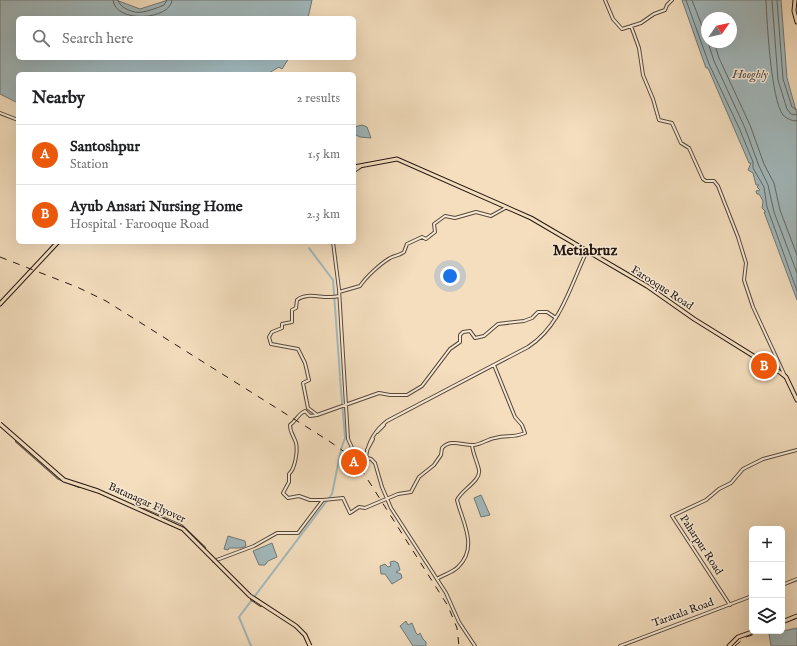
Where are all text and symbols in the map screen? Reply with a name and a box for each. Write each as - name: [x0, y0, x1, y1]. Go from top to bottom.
- north arrow: [701, 12, 737, 48]
- search box: [16, 16, 356, 60]
- icon: search: [30, 27, 52, 49]
- text: Search here: [62, 29, 133, 48]
- water label: Hooghly: [731, 67, 768, 83]
- text: Nearby: [32, 88, 85, 109]
- text: 2 results: [296, 90, 340, 107]
- text: Santoshpur: [70, 137, 140, 156]
- text: A: [41, 146, 49, 163]
- text: 1.5 km: [308, 146, 340, 163]
- text: Station: [70, 156, 109, 173]
- text: Ayub Ansari Nursing Home: [70, 197, 243, 216]
- text: B: [41, 206, 49, 223]
- text: 2.3 km: [306, 206, 340, 223]
- text: Hospital · Farooque Road: [70, 216, 209, 233]
- district label: Metiabruz: [553, 241, 617, 260]
- street label: Farooque Road: [628, 263, 696, 313]
- your location: [440, 266, 460, 286]
- pin: B: [751, 351, 777, 381]
- pin: A: [341, 447, 367, 477]
- street label: Batanagar Flyover: [106, 480, 188, 526]
- street label: Paharpur Road: [676, 512, 726, 578]
- map controls: [749, 526, 785, 634]
- button: +: [749, 526, 785, 562]
- button: −: [749, 562, 785, 598]
- street label: Taratala Road: [650, 595, 716, 631]
- button: layers: [749, 598, 785, 634]

